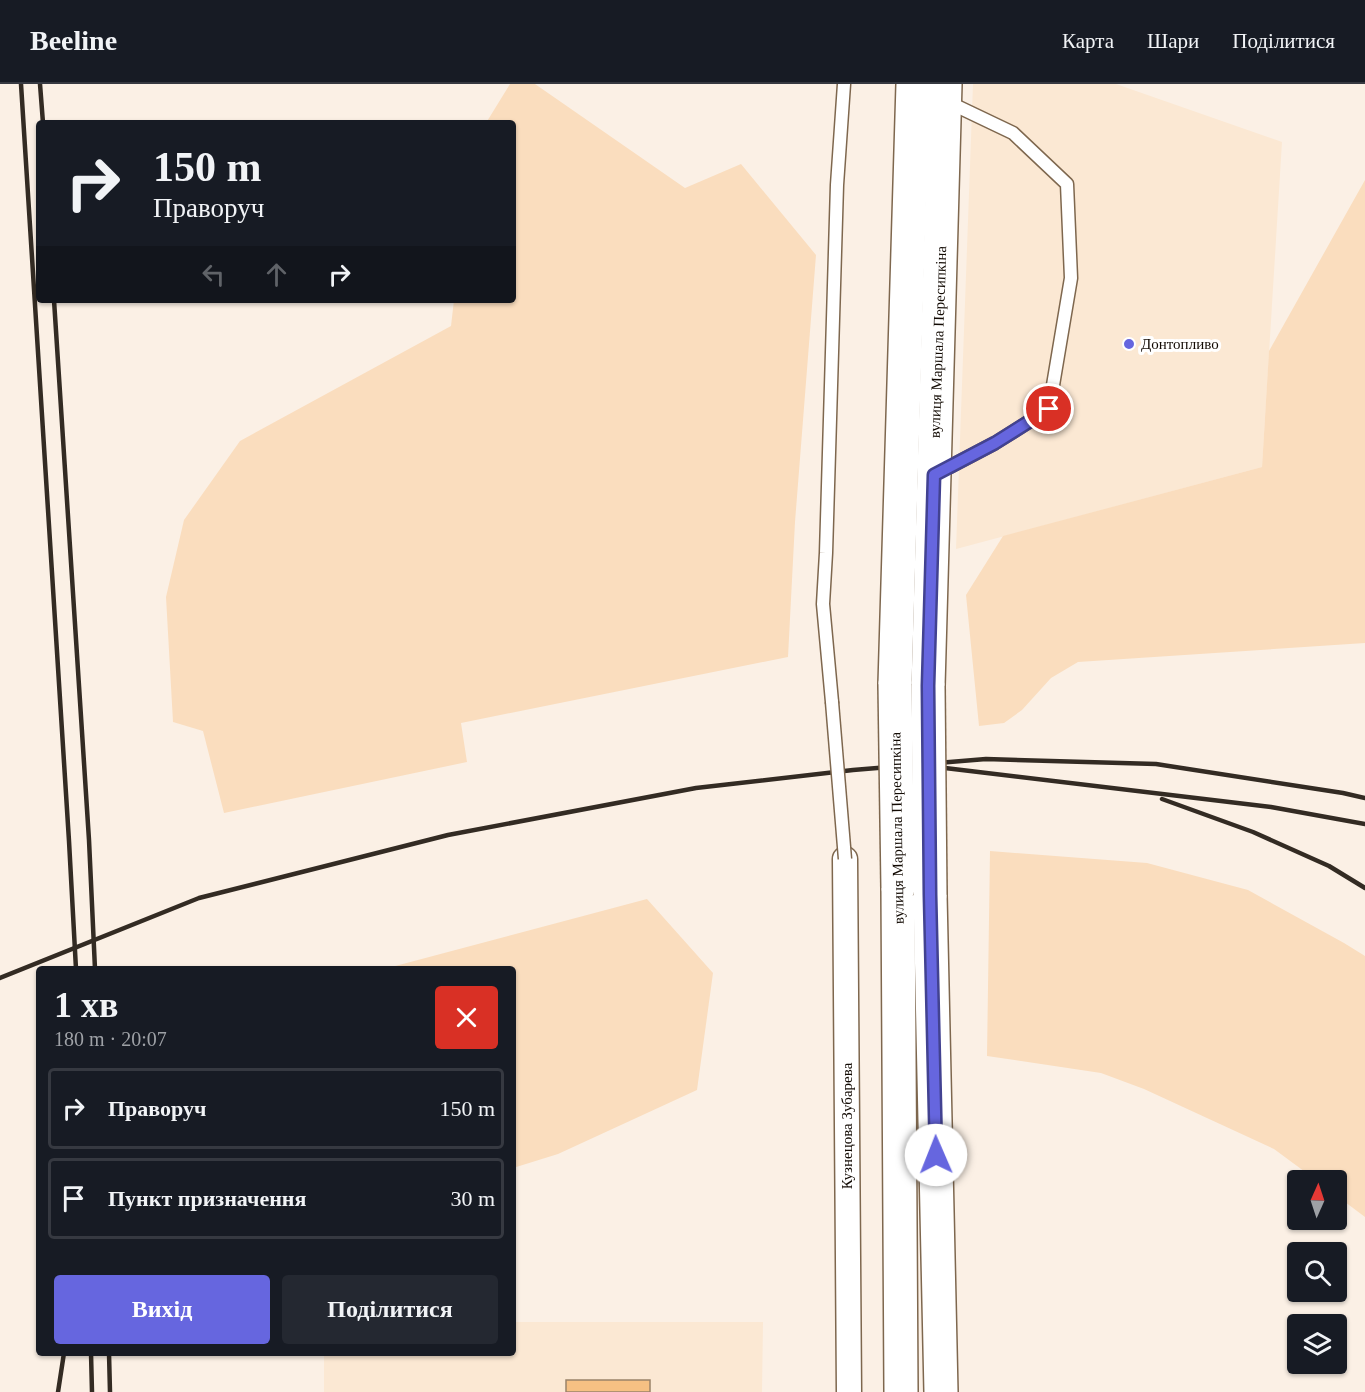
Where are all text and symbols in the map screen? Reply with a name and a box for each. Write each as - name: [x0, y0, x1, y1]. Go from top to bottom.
- text: Beeline: [30, 25, 117, 56]
- text: Карта: [1062, 29, 1114, 53]
- text: Шари: [1147, 29, 1199, 53]
- text: Поділитися: [1232, 29, 1335, 53]
- icon: right: [54, 144, 132, 222]
- text: 150 m: [153, 144, 262, 190]
- text: Праворуч: [153, 193, 264, 223]
- street label: вулиця Маршала Пересипкіна: [927, 245, 949, 438]
- icon: left: [197, 258, 230, 291]
- icon: ahead: [260, 258, 293, 291]
- icon: right: [323, 258, 356, 291]
- place label: Донтопливо: [1141, 336, 1219, 352]
- marker: Донтопливо: [1122, 337, 1136, 351]
- pin: [1023, 383, 1074, 434]
- icon: arrive: [1032, 392, 1065, 425]
- street label: вулиця Маршала Пересипкіна: [887, 731, 907, 924]
- text: 1 хв: [54, 985, 118, 1025]
- button: close: [435, 986, 498, 1049]
- text: 180 m · 20:07: [54, 1028, 167, 1050]
- street label: Кузнецова Зубарева: [839, 1062, 855, 1189]
- icon: right: [57, 1092, 90, 1125]
- text: Праворуч: [108, 1096, 206, 1121]
- text: 150 m: [439, 1096, 495, 1121]
- position arrow: [904, 1123, 968, 1187]
- north arrow: [1287, 1170, 1347, 1230]
- map controls: [1287, 1170, 1347, 1374]
- icon: arrive: [57, 1182, 90, 1215]
- text: Пункт призначення: [108, 1186, 306, 1211]
- text: 30 m: [450, 1186, 495, 1211]
- button: search: [1287, 1242, 1347, 1302]
- button: Вихід: [54, 1275, 270, 1344]
- button: Поділитися: [282, 1275, 498, 1344]
- button: layers: [1287, 1314, 1347, 1374]

